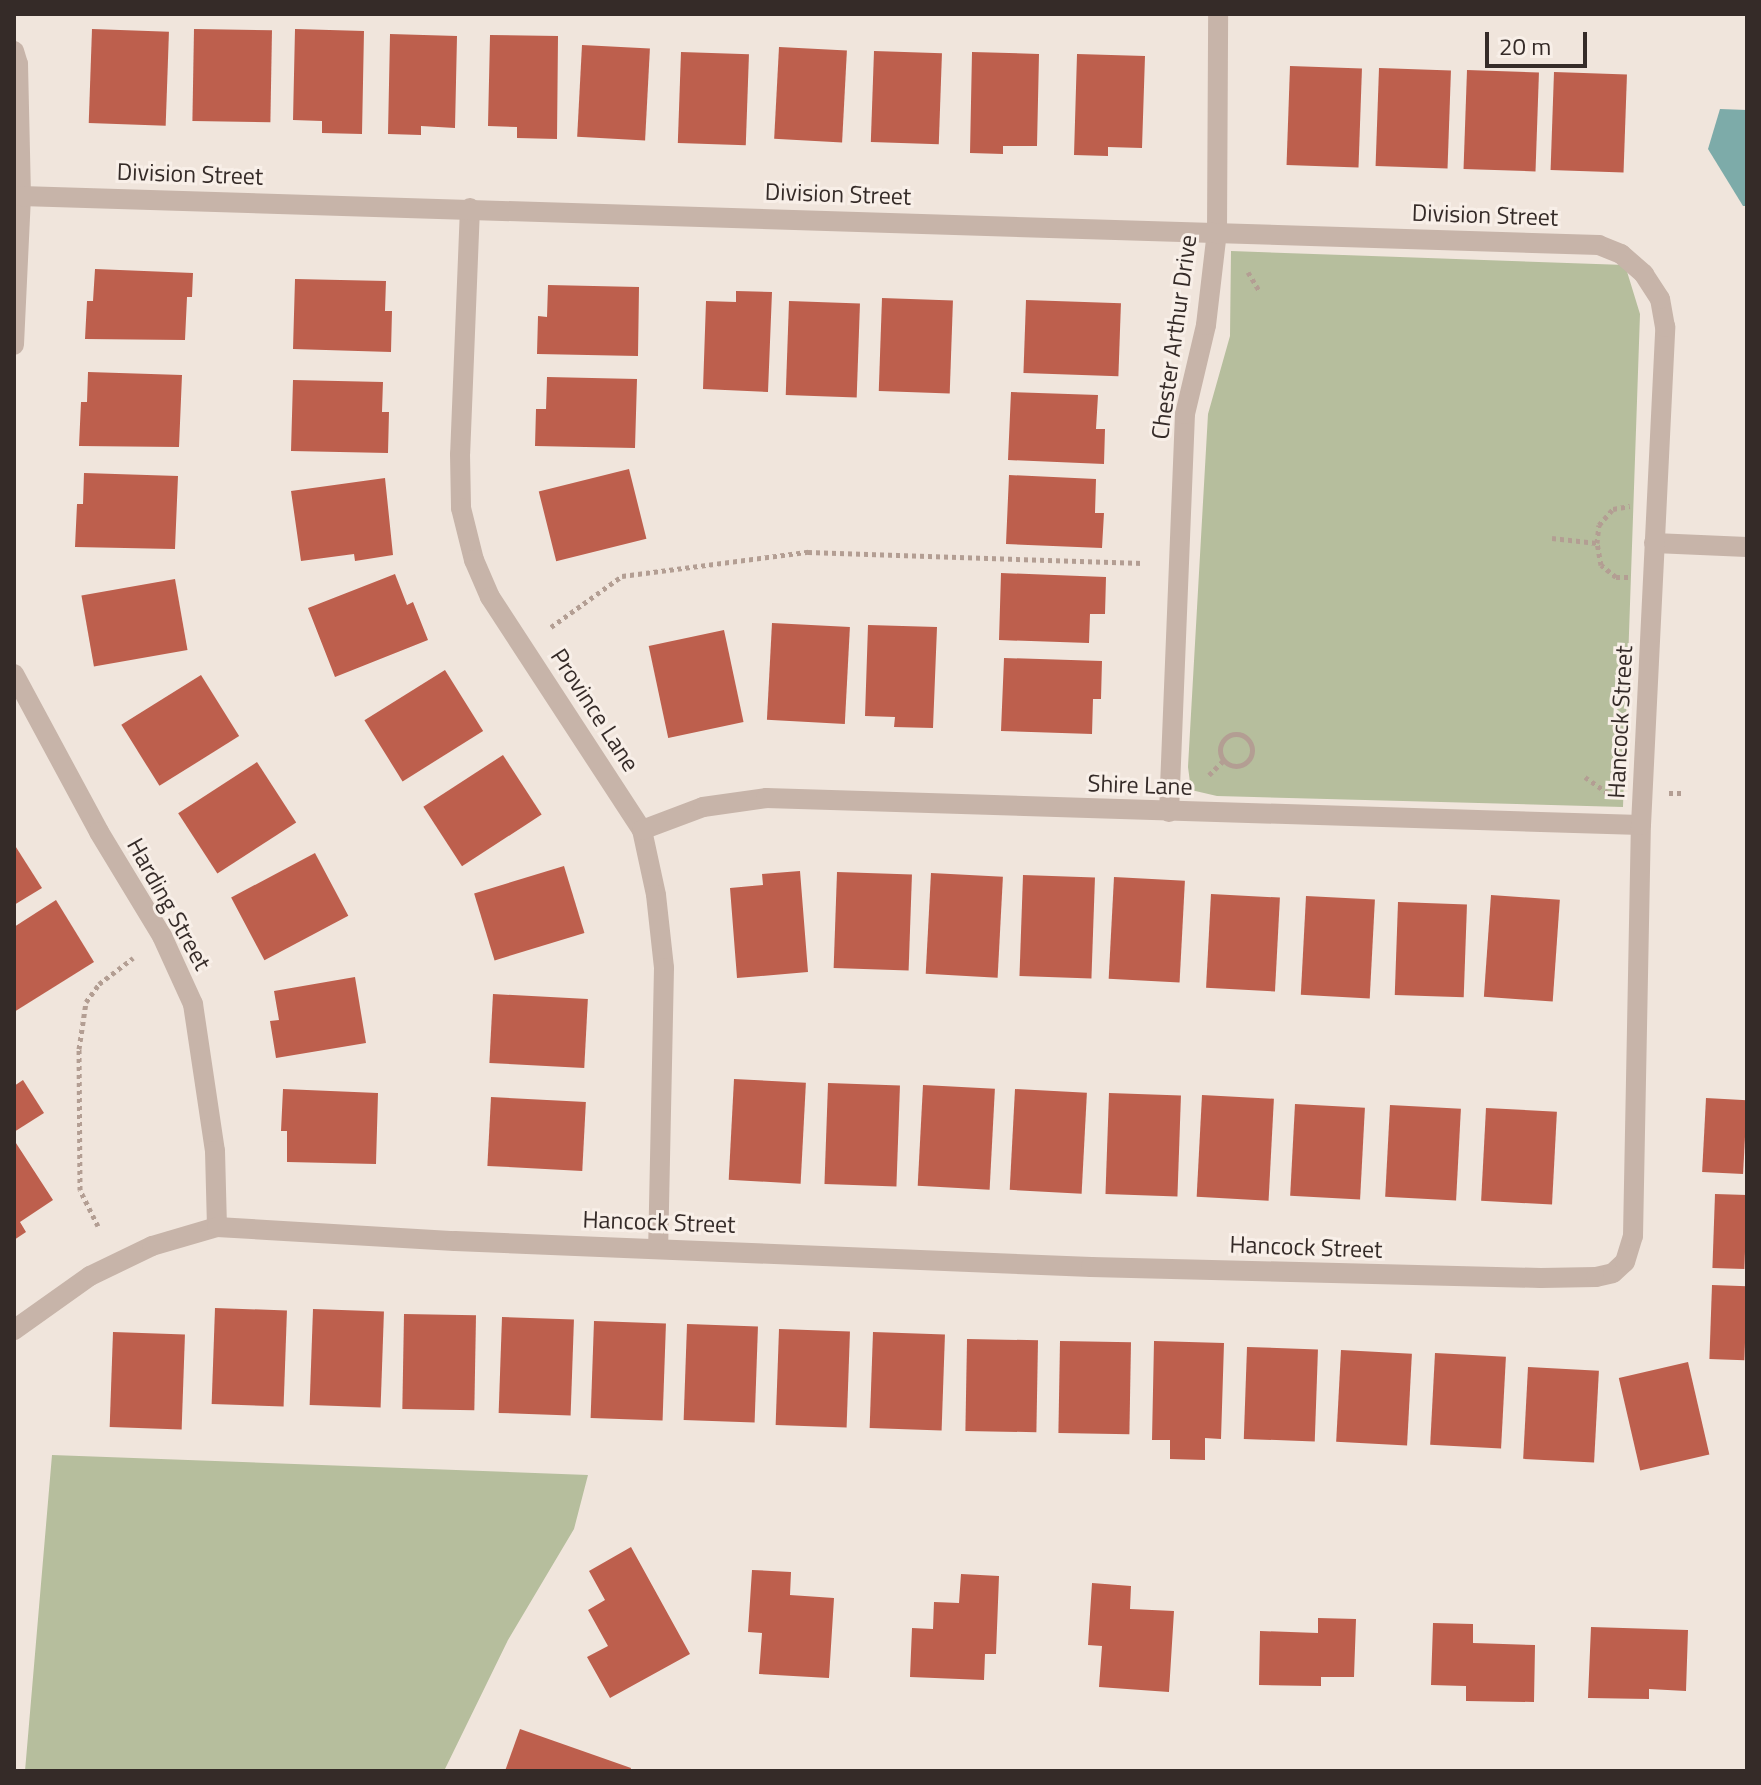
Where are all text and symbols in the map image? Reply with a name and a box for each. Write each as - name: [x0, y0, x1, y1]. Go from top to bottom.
- scale bar: [1489, 16, 1591, 66]
- text: 20 m: [1499, 28, 1551, 64]
- street label: Division Street: [116, 157, 264, 191]
- street label: Division Street: [764, 177, 912, 211]
- street label: Division Street: [1411, 198, 1559, 232]
- street label: Chester Arthur Drive: [1145, 233, 1203, 441]
- street label: Province Lane: [545, 643, 645, 777]
- street label: Hancock Street: [1602, 645, 1638, 799]
- street label: Shire Lane: [1087, 769, 1193, 801]
- street label: Harding Street: [121, 833, 217, 975]
- street label: Hancock Street: [582, 1205, 736, 1239]
- street label: Hancock Street: [1229, 1230, 1383, 1264]

